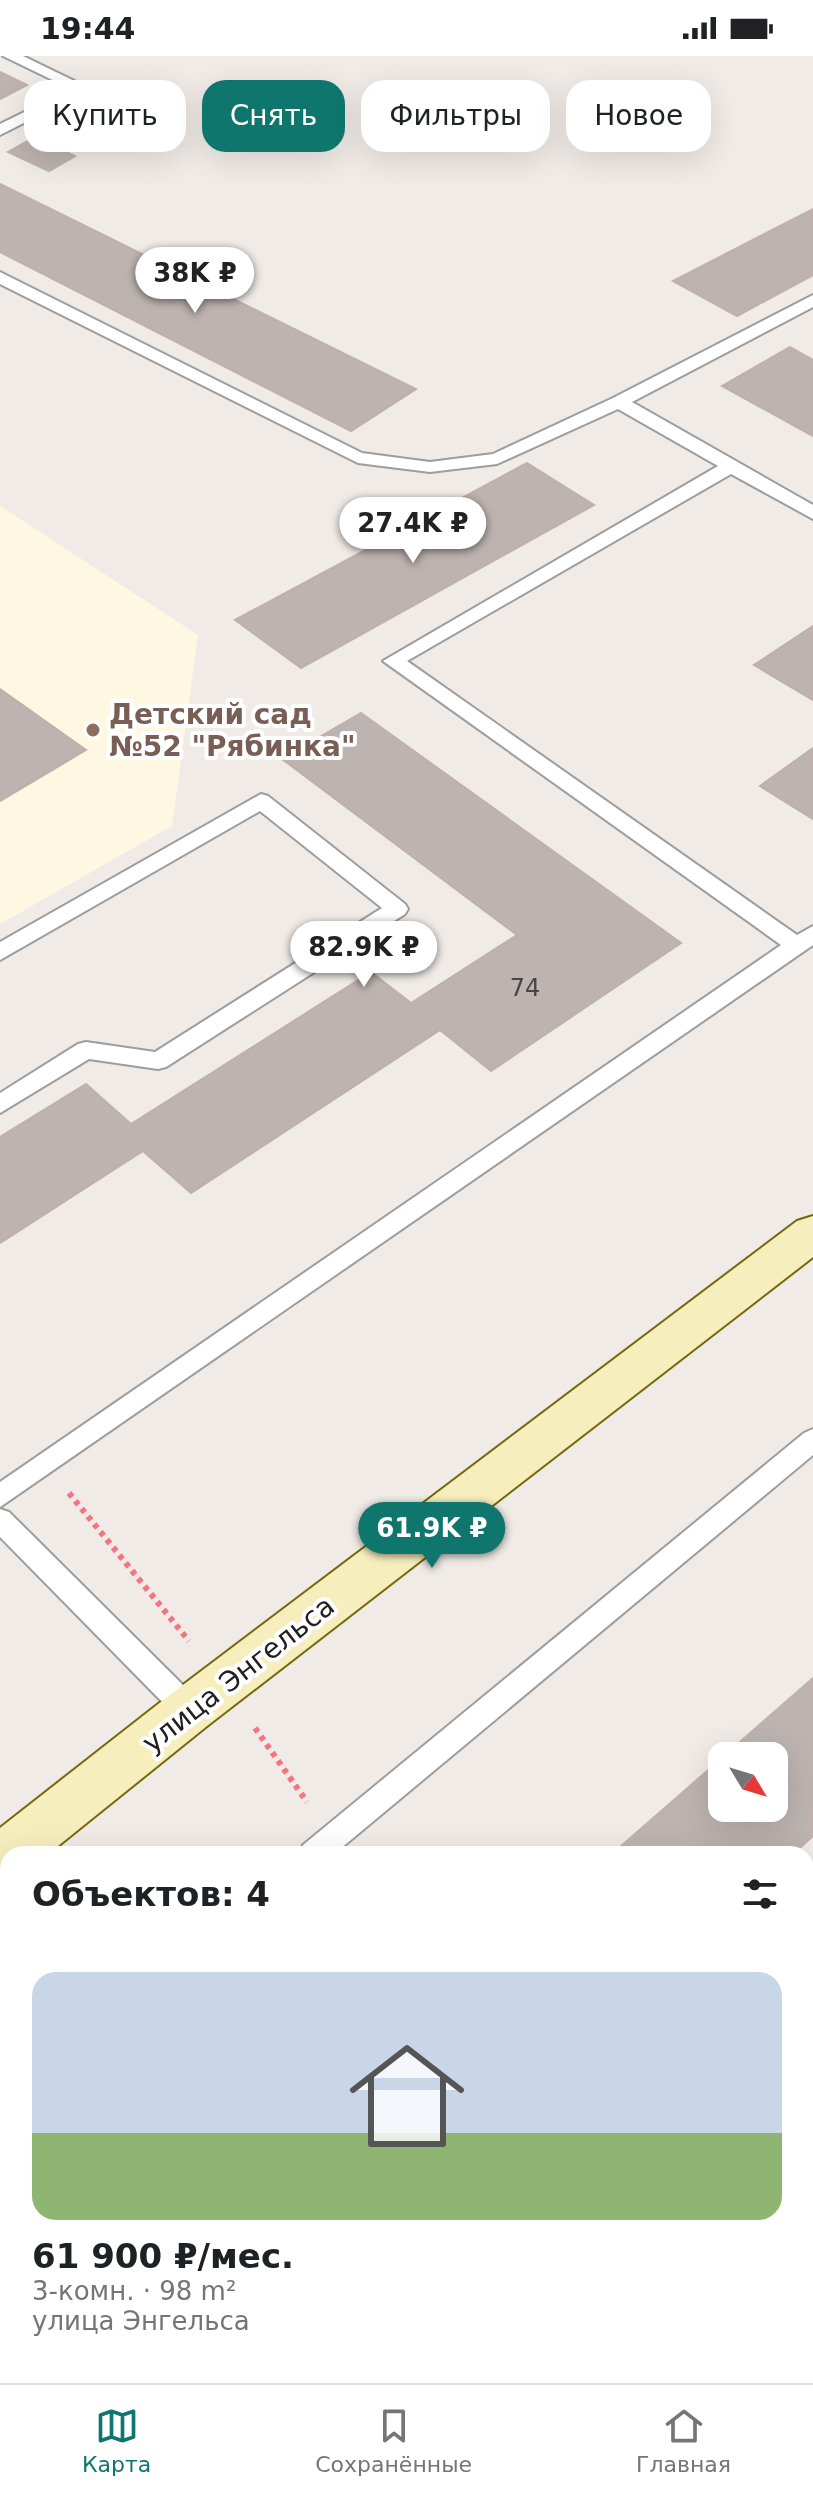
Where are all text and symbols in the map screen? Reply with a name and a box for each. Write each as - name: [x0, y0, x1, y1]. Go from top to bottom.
- text: 19:44: [40, 11, 136, 46]
- chip: Купить: [24, 80, 186, 152]
- chip: Снять: [202, 80, 345, 152]
- chip: Фильтры: [361, 80, 550, 152]
- chip: Новое: [566, 80, 711, 152]
- pin: 38K ₽: [139, 247, 251, 315]
- text: 38K ₽: [153, 258, 237, 288]
- pin: 27.4K ₽: [339, 497, 487, 565]
- text: 27.4K ₽: [357, 508, 469, 538]
- place label: Детский сад №52 "Рябинка": [109, 698, 356, 763]
- marker: Детский сад №52 "Рябинка": [84, 721, 102, 739]
- pin: 82.9K ₽: [290, 921, 438, 989]
- text: 82.9K ₽: [308, 932, 420, 962]
- house number: 74: [510, 974, 540, 1002]
- pin: 61.9K ₽: [358, 1502, 506, 1570]
- text: 61.9K ₽: [376, 1513, 488, 1543]
- street label: улица Энгельса: [136, 1589, 341, 1760]
- north arrow: [708, 1742, 788, 1822]
- map controls: [708, 1742, 788, 1822]
- icon: filters: [738, 1872, 782, 1916]
- text: Объектов: 4: [32, 1874, 270, 1914]
- icon: home: [335, 2024, 479, 2168]
- text: 61 900 ₽/мес.: [32, 2236, 294, 2276]
- text: 3-комн. · 98 m²: [32, 2276, 236, 2306]
- text: улица Энгельса: [32, 2306, 250, 2336]
- tab: Карта: [82, 2404, 151, 2477]
- tab: Сохранённые: [315, 2404, 472, 2477]
- tab: Главная: [636, 2404, 731, 2477]

